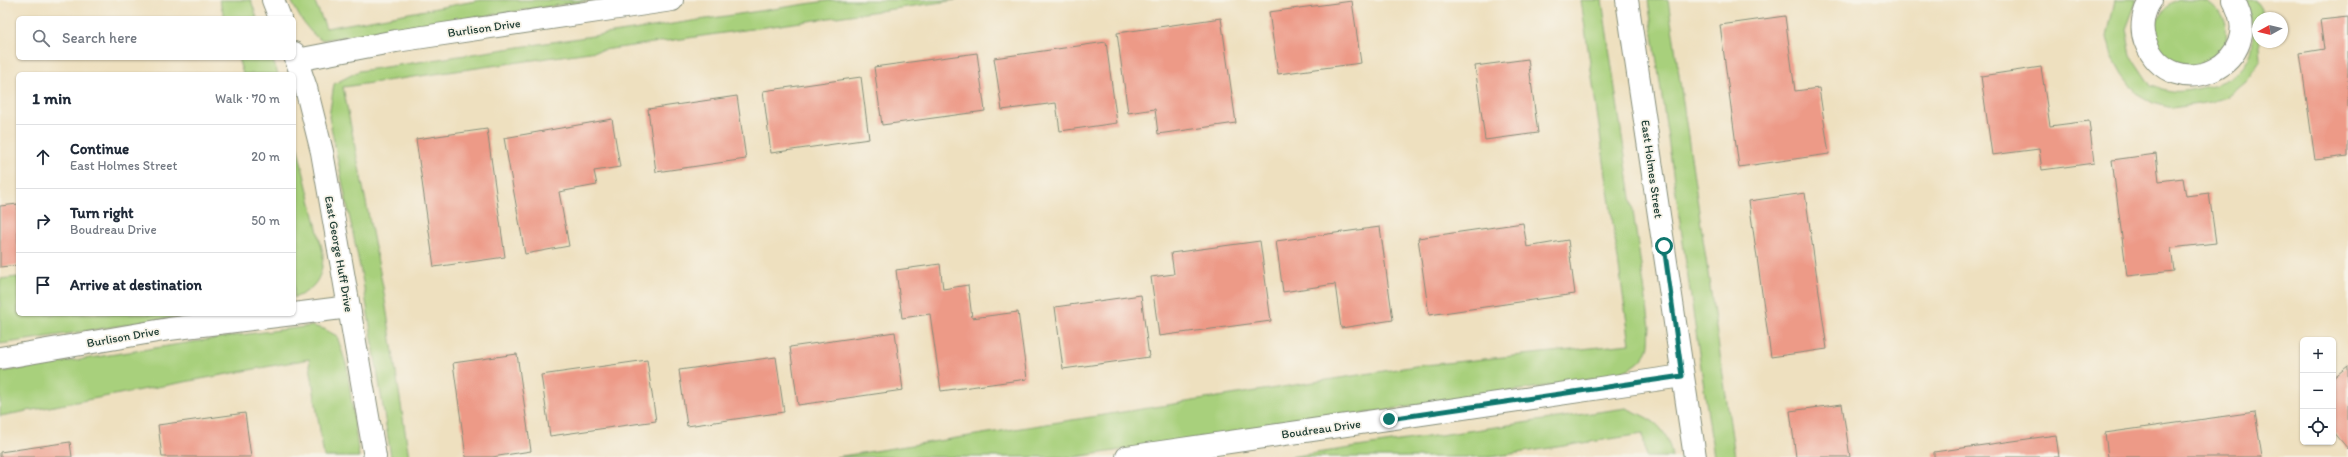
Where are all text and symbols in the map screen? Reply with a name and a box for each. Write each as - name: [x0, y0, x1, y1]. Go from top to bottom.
- north arrow: [2252, 12, 2288, 48]
- search box: [16, 16, 296, 60]
- street label: Burlison Drive: [447, 16, 522, 40]
- icon: search: [30, 27, 52, 49]
- text: Search here: [62, 29, 137, 47]
- text: 1 min: [32, 88, 71, 108]
- text: Walk · 70 m: [215, 91, 280, 106]
- street label: East Holmes Street: [1638, 119, 1666, 220]
- text: Continue: [70, 140, 129, 158]
- icon: ahead: [32, 146, 54, 168]
- text: 20 m: [251, 149, 280, 164]
- text: East Holmes Street: [70, 158, 177, 173]
- street label: East George Huff Drive: [322, 195, 356, 313]
- text: Turn right: [70, 204, 134, 222]
- icon: right: [32, 210, 54, 232]
- text: 50 m: [251, 213, 280, 228]
- text: Boudreau Drive: [70, 222, 157, 237]
- route start: [1655, 237, 1673, 255]
- icon: arrive: [32, 274, 54, 296]
- text: Arrive at destination: [70, 276, 202, 294]
- street label: Burlison Drive: [86, 324, 161, 350]
- map controls: [2300, 337, 2336, 445]
- button: +: [2300, 337, 2336, 373]
- button: −: [2300, 373, 2336, 409]
- button: locate: [2300, 409, 2336, 445]
- route end: [1380, 410, 1398, 428]
- street label: Boudreau Drive: [1280, 416, 1362, 441]

